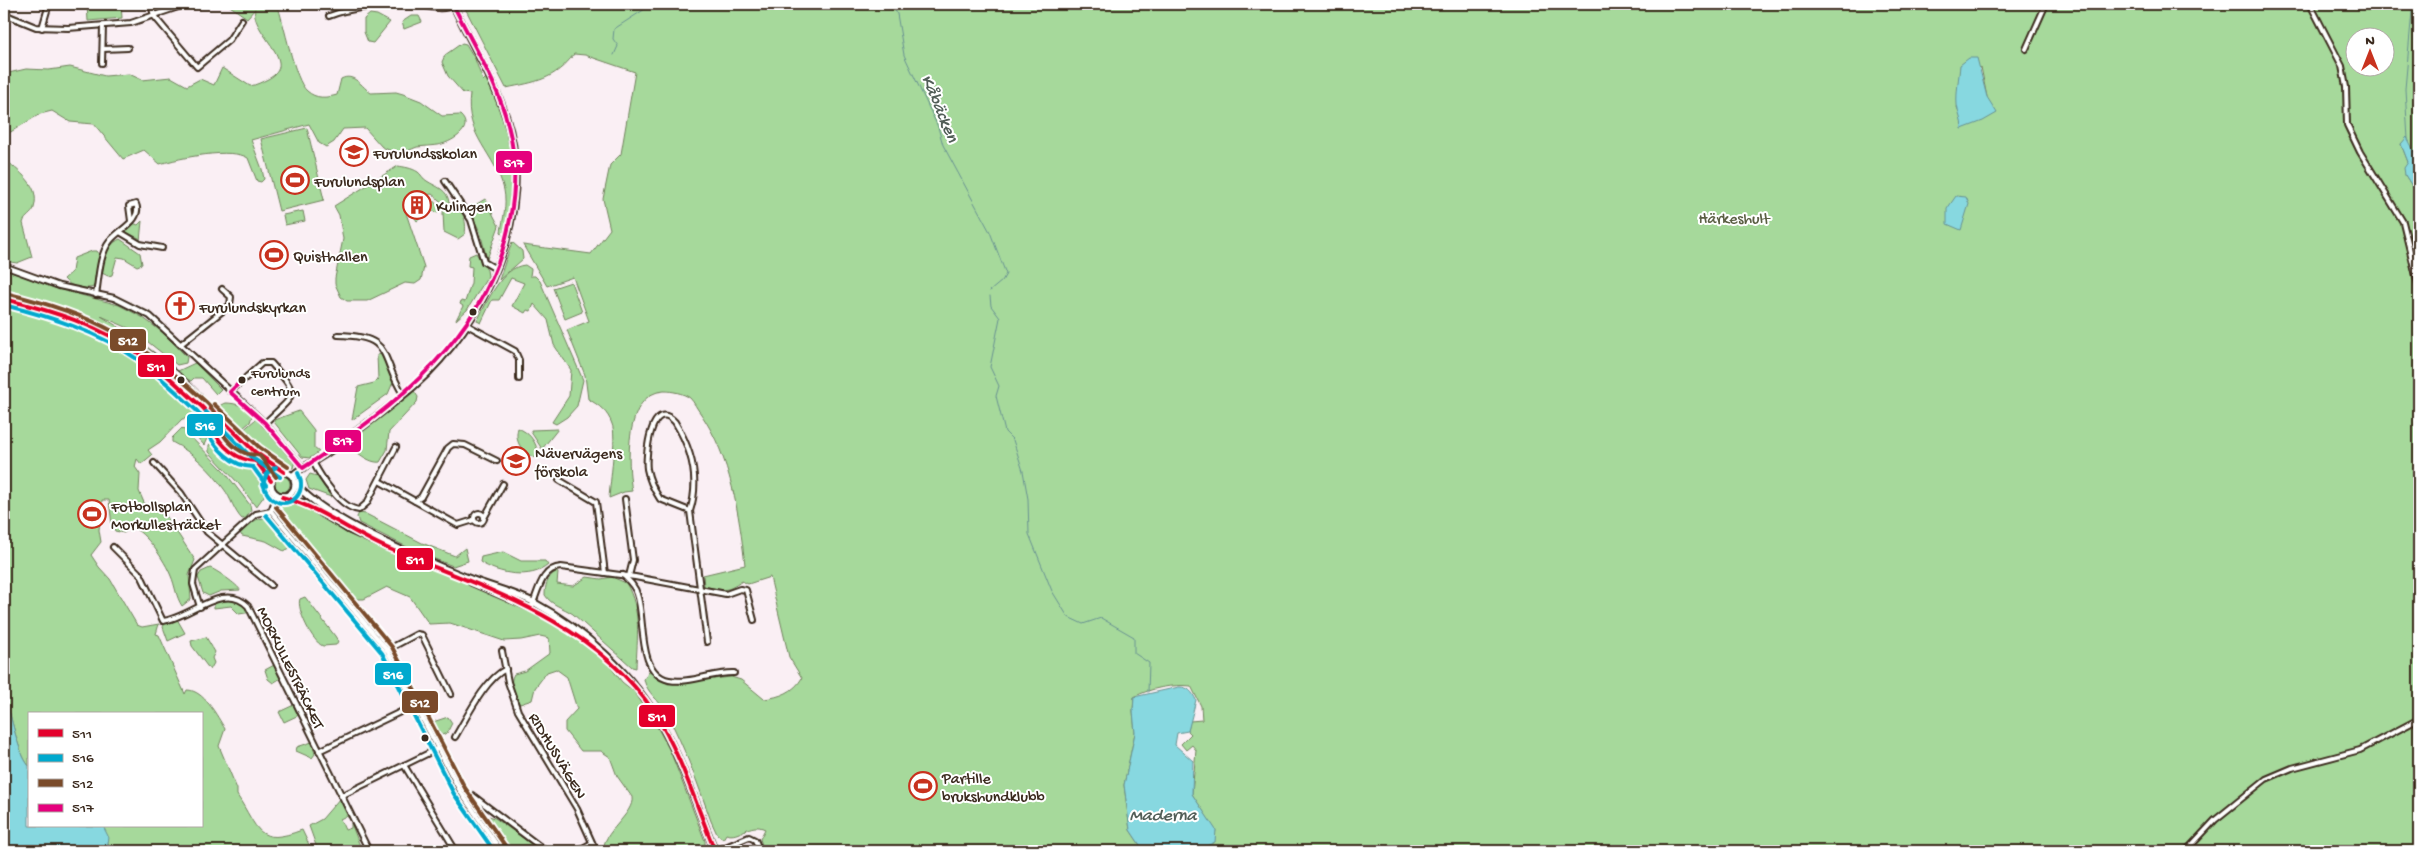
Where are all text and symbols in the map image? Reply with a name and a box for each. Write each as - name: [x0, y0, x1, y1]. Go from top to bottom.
- north arrow: [2346, 28, 2396, 78]
- text: N: [2365, 33, 2375, 50]
- water label: Kåbäcken: [915, 72, 962, 146]
- school or university icon: Furulundsskolan: [339, 137, 369, 167]
- place label: Furulundsskolan: [372, 146, 478, 165]
- line badge: 517: [495, 150, 533, 174]
- text: 517: [504, 156, 525, 173]
- sports icon: Furulundsplan: [280, 165, 310, 195]
- place label: Furulundsplan: [313, 174, 405, 193]
- building icon: Kulingen: [402, 190, 432, 220]
- place label: Kulingen: [436, 199, 492, 218]
- park label: Härkeshult: [1698, 211, 1771, 230]
- sports icon: Quisthallen: [259, 240, 289, 270]
- place label: Quisthallen: [293, 249, 368, 268]
- church icon: Furulundskyrkan: [165, 291, 195, 321]
- place label: Furulundskyrkan: [198, 300, 306, 319]
- unlabelled marker: [468, 307, 478, 317]
- line badge: 512: [109, 328, 147, 352]
- text: 512: [118, 334, 138, 351]
- line badge: 511: [137, 354, 175, 378]
- text: 511: [147, 360, 166, 377]
- place label: Furulunds centrum: [250, 365, 310, 401]
- unlabelled marker: [176, 375, 186, 385]
- marker: Furulunds centrum: [237, 375, 247, 385]
- line badge: 516: [186, 413, 224, 437]
- text: 516: [195, 419, 216, 436]
- line badge: 517: [324, 429, 362, 453]
- text: 517: [333, 434, 354, 451]
- school or university icon: Nävervägens förskola: [501, 446, 531, 476]
- place label: Nävervägens förskola: [534, 446, 623, 483]
- sports icon: Fotbollsplan Morkullesträcket: [77, 499, 107, 529]
- place label: Fotbollsplan Morkullesträcket: [110, 499, 222, 536]
- line badge: 511: [396, 547, 434, 571]
- text: 511: [406, 553, 425, 570]
- street label: MORKULLESTRÄCKET: [251, 604, 327, 734]
- line badge: 516: [374, 662, 412, 686]
- text: 516: [383, 668, 404, 685]
- line badge: 512: [401, 690, 439, 714]
- text: 512: [410, 696, 430, 713]
- line badge: 511: [638, 704, 676, 728]
- street label: RIDHUSVÄGEN: [523, 710, 589, 803]
- text: 511: [648, 710, 667, 727]
- legend: [28, 712, 202, 828]
- text: 511: [72, 726, 92, 744]
- unlabelled marker: [420, 733, 430, 743]
- text: 516: [72, 750, 94, 768]
- sports icon: Partille brukshundklubb: [908, 771, 938, 801]
- place label: Partille brukshundklubb: [941, 771, 1045, 808]
- text: 512: [72, 776, 93, 794]
- text: 517: [72, 800, 95, 818]
- water label: Maderna: [1129, 806, 1198, 827]

